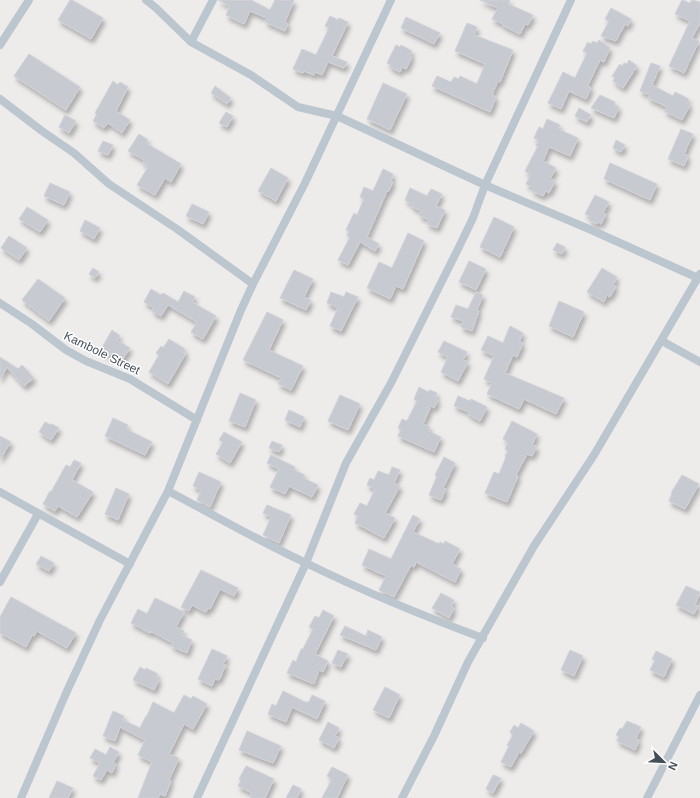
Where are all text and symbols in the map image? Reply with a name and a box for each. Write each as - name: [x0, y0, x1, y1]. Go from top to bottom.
- street label: Kambole Street: [62, 329, 143, 378]
- north arrow: [644, 742, 684, 782]
- text: N: [666, 760, 680, 772]

